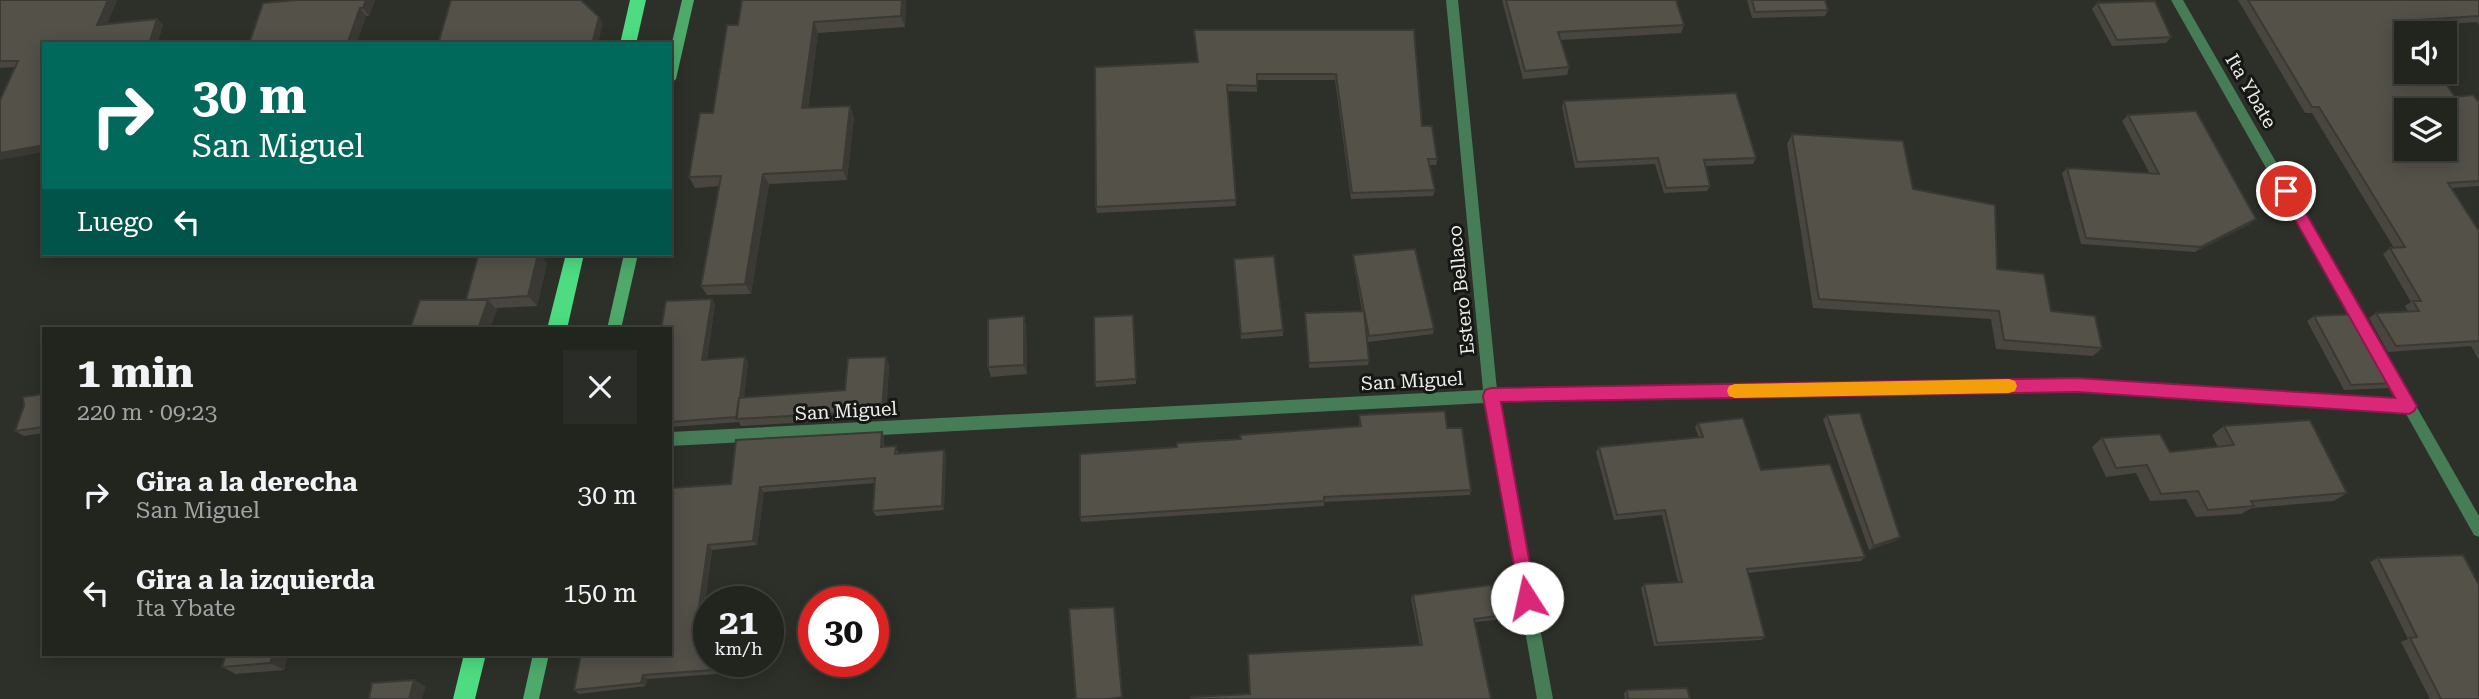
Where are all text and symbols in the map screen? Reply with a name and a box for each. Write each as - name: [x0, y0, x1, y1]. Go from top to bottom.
- map controls: [2394, 21, 2457, 161]
- button: sound: [2394, 21, 2457, 84]
- street label: Ita Ybate: [2221, 50, 2281, 132]
- text: 30 m: [192, 68, 307, 125]
- icon: right: [77, 70, 168, 161]
- button: layers: [2394, 98, 2457, 161]
- text: San Miguel: [192, 127, 364, 165]
- pin: [2256, 161, 2316, 221]
- icon: arrive: [2267, 172, 2305, 210]
- icon: left: [168, 203, 206, 241]
- text: Luego: [77, 207, 154, 237]
- street label: Estero Bellaco: [1443, 224, 1479, 356]
- text: 1 min: [77, 348, 194, 397]
- button: close: [563, 350, 637, 424]
- street label: San Miguel: [1360, 367, 1464, 395]
- street label: San Miguel: [794, 397, 898, 425]
- text: 220 m · 09:23: [77, 399, 217, 426]
- text: Gira a la derecha: [136, 467, 357, 497]
- icon: right: [77, 476, 115, 514]
- text: 30 m: [578, 480, 637, 510]
- text: San Miguel: [136, 497, 260, 524]
- position arrow: [1490, 561, 1564, 635]
- text: Gira a la izquierda: [136, 565, 375, 595]
- icon: left: [77, 574, 115, 612]
- text: 150 m: [563, 578, 637, 608]
- speed limit sign: 30: [798, 586, 889, 677]
- text: Ita Ybate: [136, 595, 235, 622]
- text: 21: [719, 602, 758, 643]
- text: km/h: [714, 638, 763, 659]

